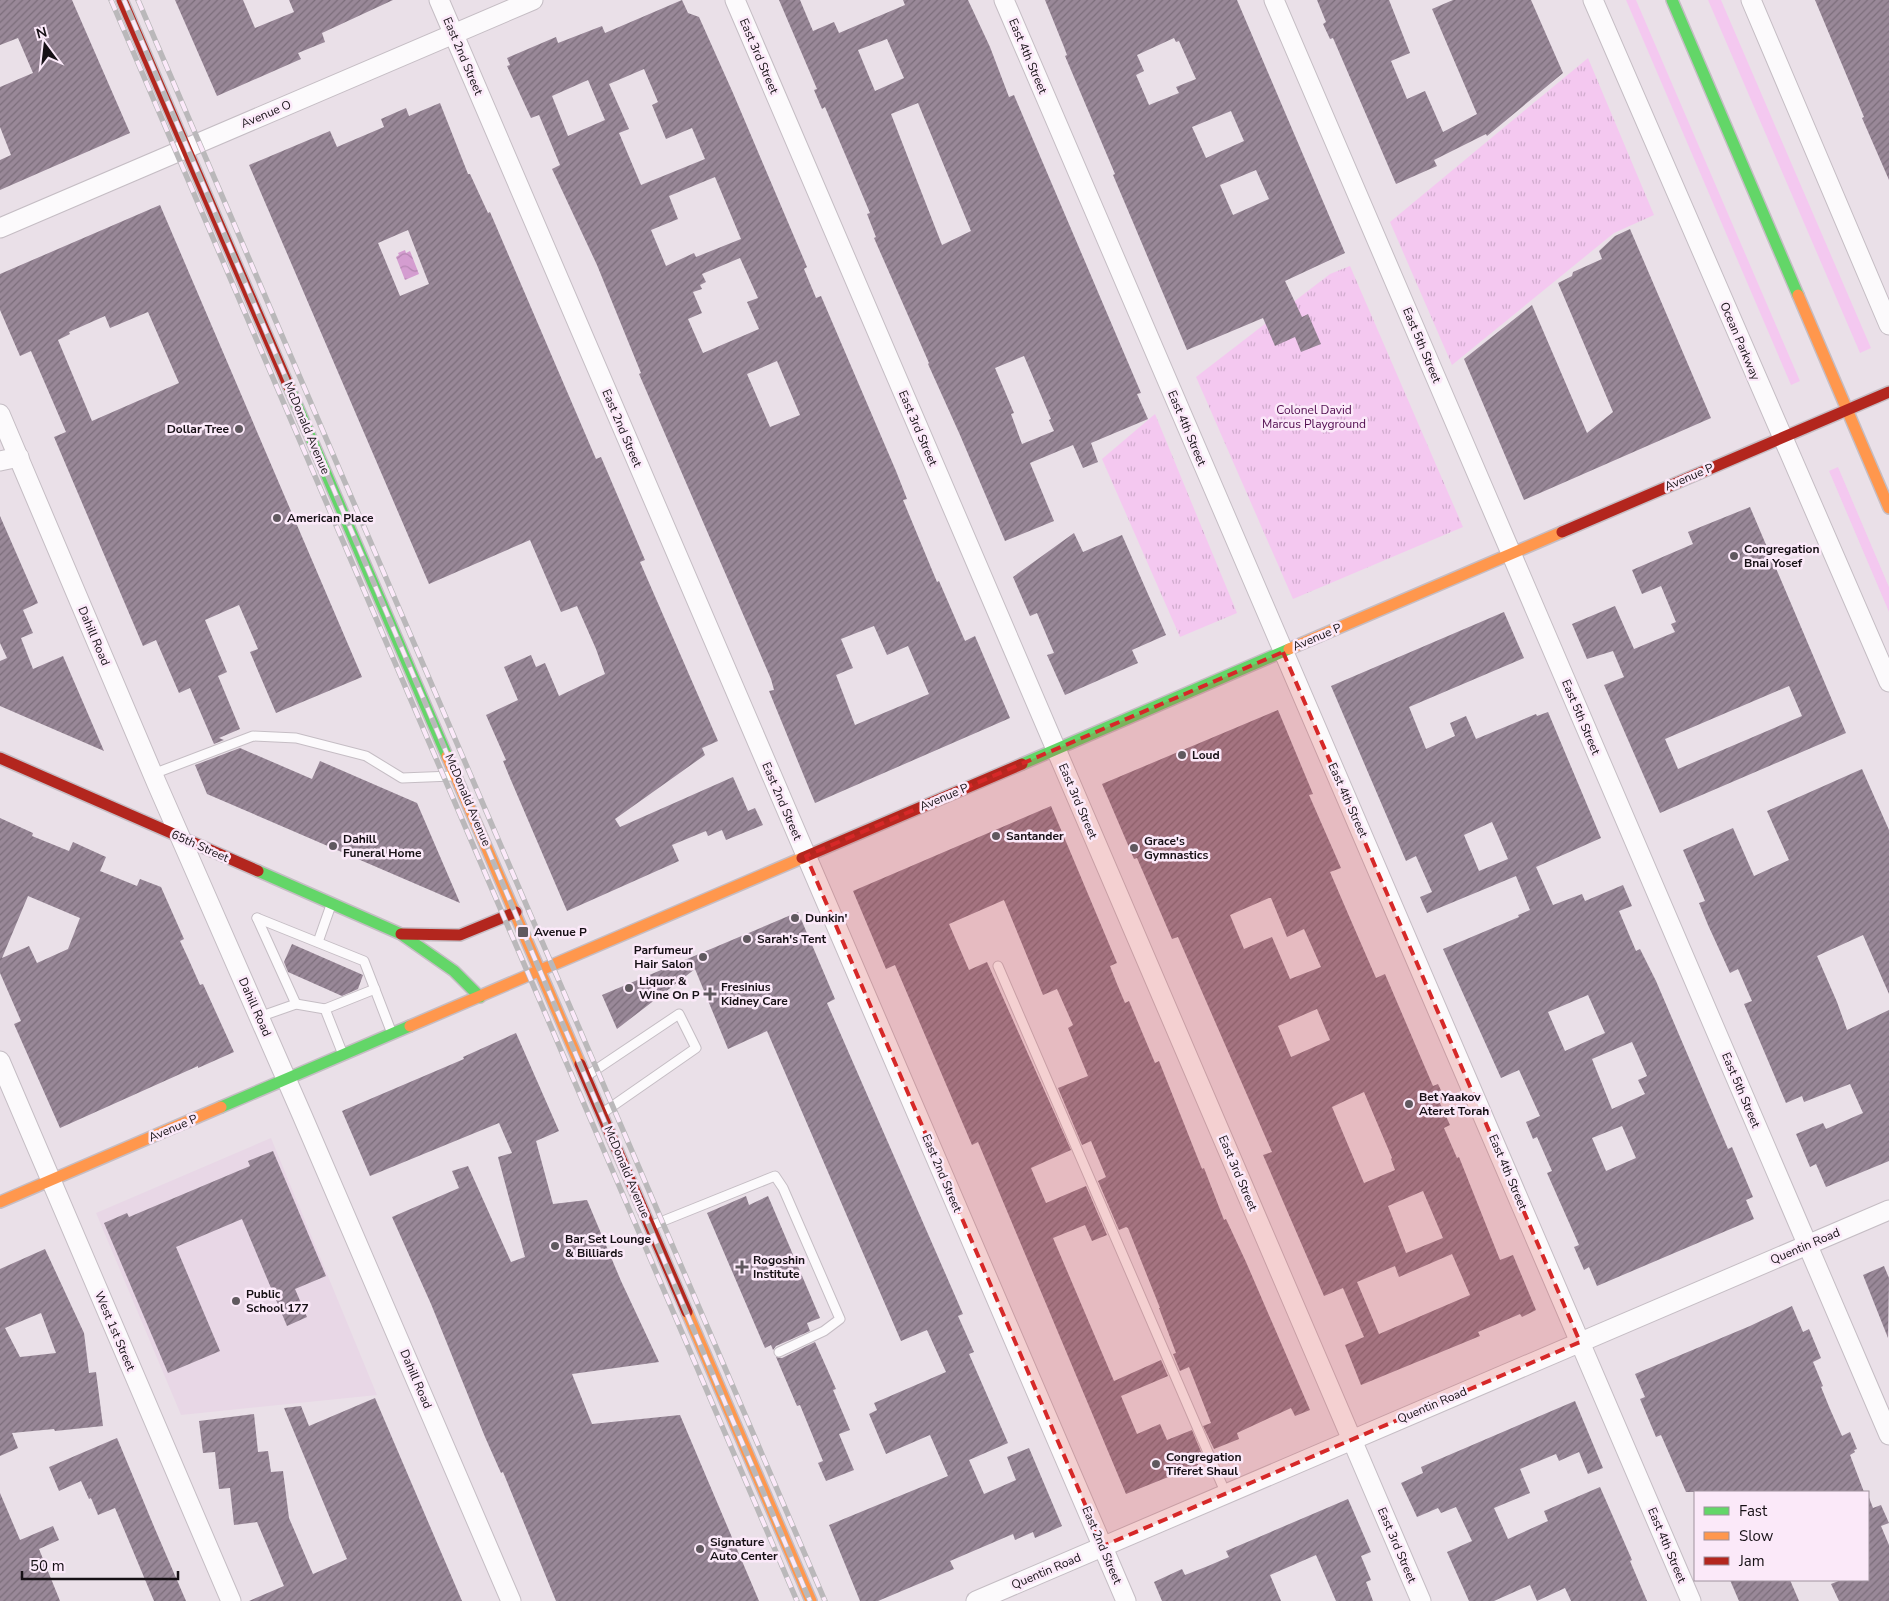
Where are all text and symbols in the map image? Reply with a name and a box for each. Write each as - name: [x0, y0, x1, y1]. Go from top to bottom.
- street label: East 2nd Street: [439, 15, 487, 98]
- street label: East 3rd Street: [736, 16, 782, 97]
- street label: East 4th Street: [1005, 16, 1051, 97]
- north arrow: [20, 20, 70, 70]
- text: N: [34, 22, 49, 43]
- street label: Avenue O: [238, 96, 294, 132]
- street label: Ocean Parkway: [1716, 299, 1764, 383]
- street label: East 5th Street: [1399, 305, 1445, 386]
- street label: McDonald Avenue: [280, 379, 334, 477]
- street label: East 2nd Street: [598, 387, 646, 470]
- street label: East 3rd Street: [895, 388, 941, 469]
- street label: East 4th Street: [1164, 388, 1210, 469]
- park label: Colonel David Marcus Playground: [1262, 402, 1366, 432]
- place label: Dollar Tree: [167, 421, 229, 437]
- marker: Dollar Tree: [233, 423, 245, 435]
- street label: Avenue P: [1662, 459, 1716, 494]
- place label: American Place: [287, 510, 374, 526]
- marker: American Place: [271, 512, 283, 524]
- place label: Congregation Bnai Yosef: [1744, 541, 1819, 571]
- marker: Congregation Bnai Yosef: [1728, 550, 1740, 562]
- street label: Dahill Road: [74, 604, 114, 668]
- street label: Avenue P: [1290, 619, 1344, 654]
- street label: East 5th Street: [1558, 677, 1604, 758]
- place label: Loud: [1192, 747, 1220, 763]
- marker: Loud: [1176, 749, 1188, 761]
- street label: McDonald Avenue: [441, 751, 495, 849]
- street label: East 2nd Street: [758, 760, 806, 843]
- street label: East 4th Street: [1324, 760, 1372, 841]
- street label: East 3rd Street: [1055, 761, 1101, 842]
- street label: Avenue P: [917, 779, 971, 814]
- street label: 65th Street: [169, 826, 232, 866]
- place label: Santander: [1006, 828, 1064, 844]
- marker: Santander: [990, 830, 1002, 842]
- place label: Dahill Funeral Home: [343, 831, 422, 861]
- place label: Grace's Gymnastics: [1144, 833, 1208, 863]
- marker: Dahill Funeral Home: [327, 840, 339, 852]
- marker: Grace's Gymnastics: [1128, 842, 1140, 854]
- place label: Dunkin': [805, 910, 848, 926]
- marker: Dunkin': [789, 912, 801, 924]
- place label: Avenue P: [534, 924, 587, 940]
- marker: Avenue P: [516, 925, 530, 939]
- place label: Sarah's Tent: [757, 931, 826, 947]
- marker: Sarah's Tent: [741, 933, 753, 945]
- place label: Parfumeur Hair Salon: [634, 942, 693, 972]
- marker: Parfumeur Hair Salon: [697, 951, 709, 963]
- place label: Liquor & Wine On P: [639, 973, 700, 1003]
- street label: Dahill Road: [235, 975, 275, 1039]
- place label: Fresinius Kidney Care: [721, 979, 788, 1009]
- marker: Liquor & Wine On P: [623, 982, 635, 994]
- marker: Fresinius Kidney Care: [703, 987, 717, 1001]
- street label: East 5th Street: [1718, 1050, 1764, 1131]
- place label: Bet Yaakov Ateret Torah: [1419, 1089, 1489, 1119]
- marker: Bet Yaakov Ateret Torah: [1403, 1098, 1415, 1110]
- street label: Avenue P: [146, 1110, 200, 1145]
- street label: McDonald Avenue: [600, 1123, 654, 1221]
- street label: East 2nd Street: [918, 1132, 966, 1215]
- street label: East 4th Street: [1485, 1132, 1531, 1213]
- street label: East 3rd Street: [1215, 1133, 1261, 1214]
- street label: Quentin Road: [1768, 1224, 1842, 1268]
- place label: Bar Set Lounge & Billiards: [565, 1231, 651, 1261]
- marker: Bar Set Lounge & Billiards: [549, 1240, 561, 1252]
- place label: Rogoshin Institute: [753, 1252, 805, 1282]
- marker: Rogoshin Institute: [735, 1260, 749, 1274]
- place label: Public School 177: [246, 1286, 309, 1316]
- street label: West 1st Street: [91, 1289, 139, 1374]
- marker: Public School 177: [230, 1295, 242, 1307]
- street label: Dahill Road: [396, 1347, 436, 1411]
- street label: Quentin Road: [1395, 1383, 1469, 1427]
- place label: Congregation Tiferet Shaul: [1166, 1449, 1241, 1479]
- marker: Congregation Tiferet Shaul: [1150, 1458, 1162, 1470]
- legend: [1694, 1491, 1869, 1581]
- text: Fast: [1739, 1501, 1768, 1521]
- street label: East 2nd Street: [1078, 1504, 1126, 1587]
- street label: East 3rd Street: [1374, 1505, 1420, 1586]
- street label: East 4th Street: [1644, 1505, 1690, 1586]
- text: Slow: [1739, 1526, 1774, 1546]
- place label: Signature Auto Center: [710, 1534, 778, 1564]
- marker: Signature Auto Center: [694, 1543, 706, 1555]
- scale bar: [22, 1548, 179, 1580]
- street label: Quentin Road: [1009, 1549, 1083, 1593]
- text: Jam: [1738, 1551, 1765, 1571]
- text: 50 m: [30, 1556, 65, 1576]

